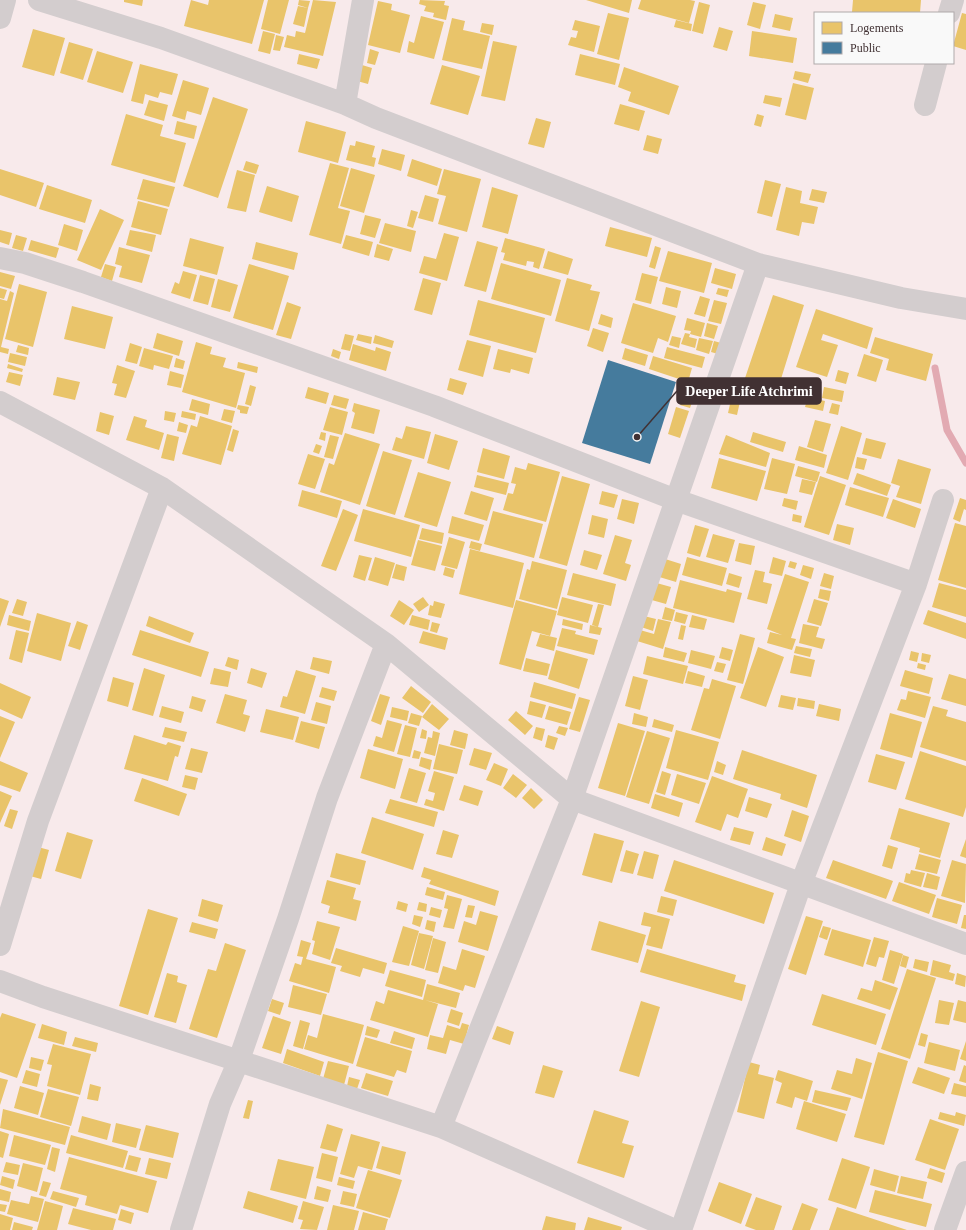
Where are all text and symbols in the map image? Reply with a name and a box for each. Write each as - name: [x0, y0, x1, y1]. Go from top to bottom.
- legend: [814, 12, 954, 64]
- text: Logements: [850, 21, 904, 35]
- text: Public: [850, 41, 881, 55]
- callout: Deeper Life Atchrimi: [677, 378, 821, 404]
- text: Deeper Life Atchrimi: [685, 384, 813, 399]

